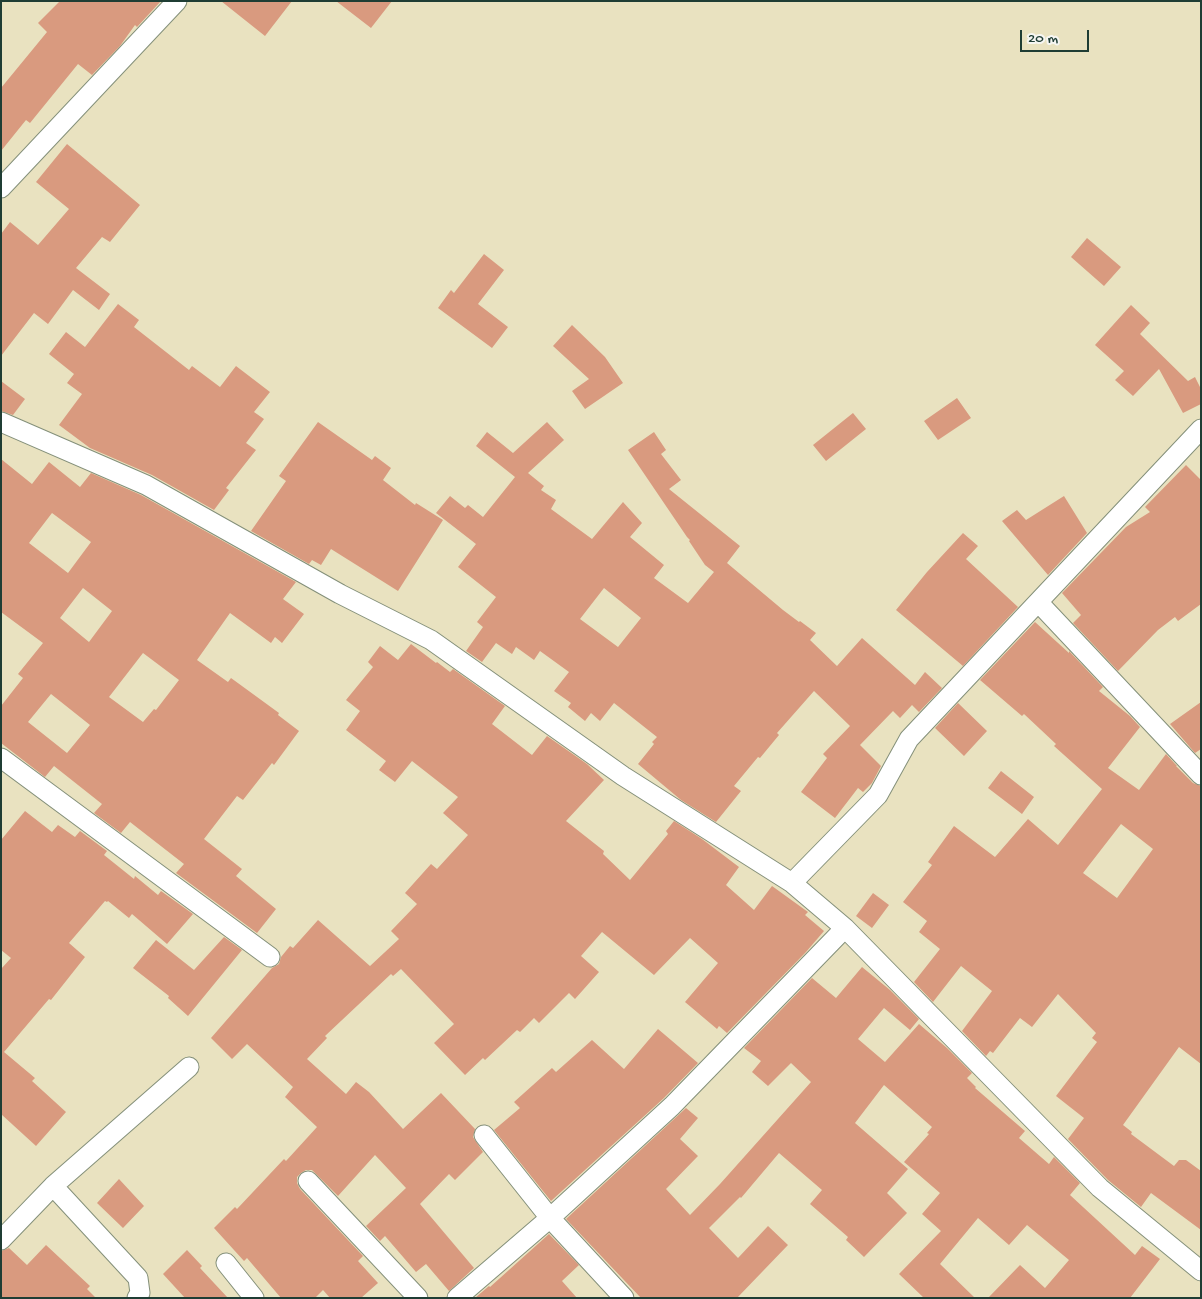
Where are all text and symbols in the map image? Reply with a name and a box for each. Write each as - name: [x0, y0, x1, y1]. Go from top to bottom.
- scale bar: [1022, 20, 1091, 52]
- text: 20 m: [1028, 30, 1058, 48]

